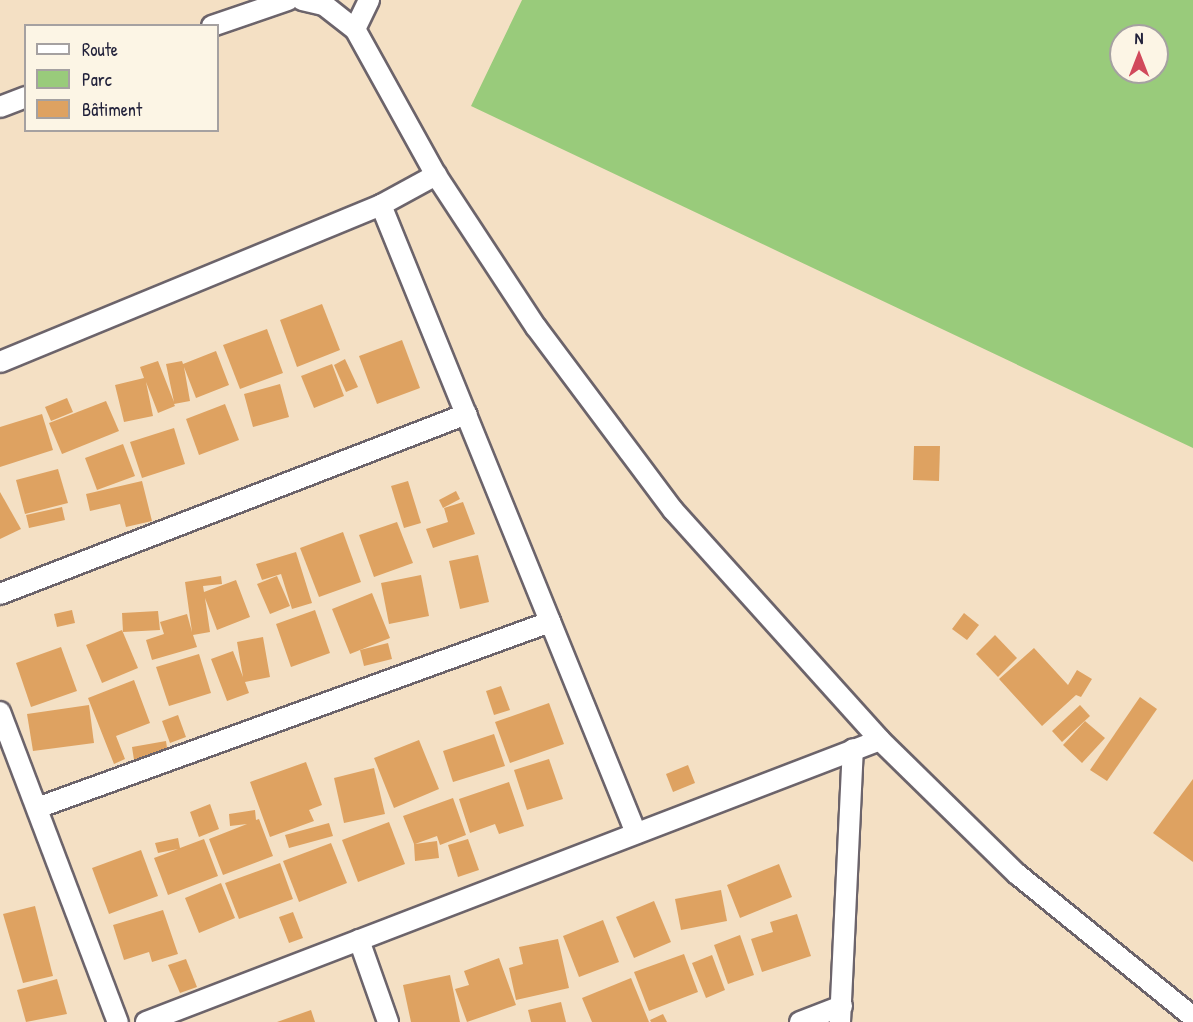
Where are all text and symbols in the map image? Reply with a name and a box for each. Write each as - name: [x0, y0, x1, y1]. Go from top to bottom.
- legend: [24, 24, 219, 132]
- north arrow: [1109, 24, 1169, 84]
- text: N: [1135, 27, 1143, 49]
- text: Route: [82, 37, 118, 62]
- text: Parc: [82, 67, 112, 92]
- text: Bâtiment: [82, 97, 142, 122]

